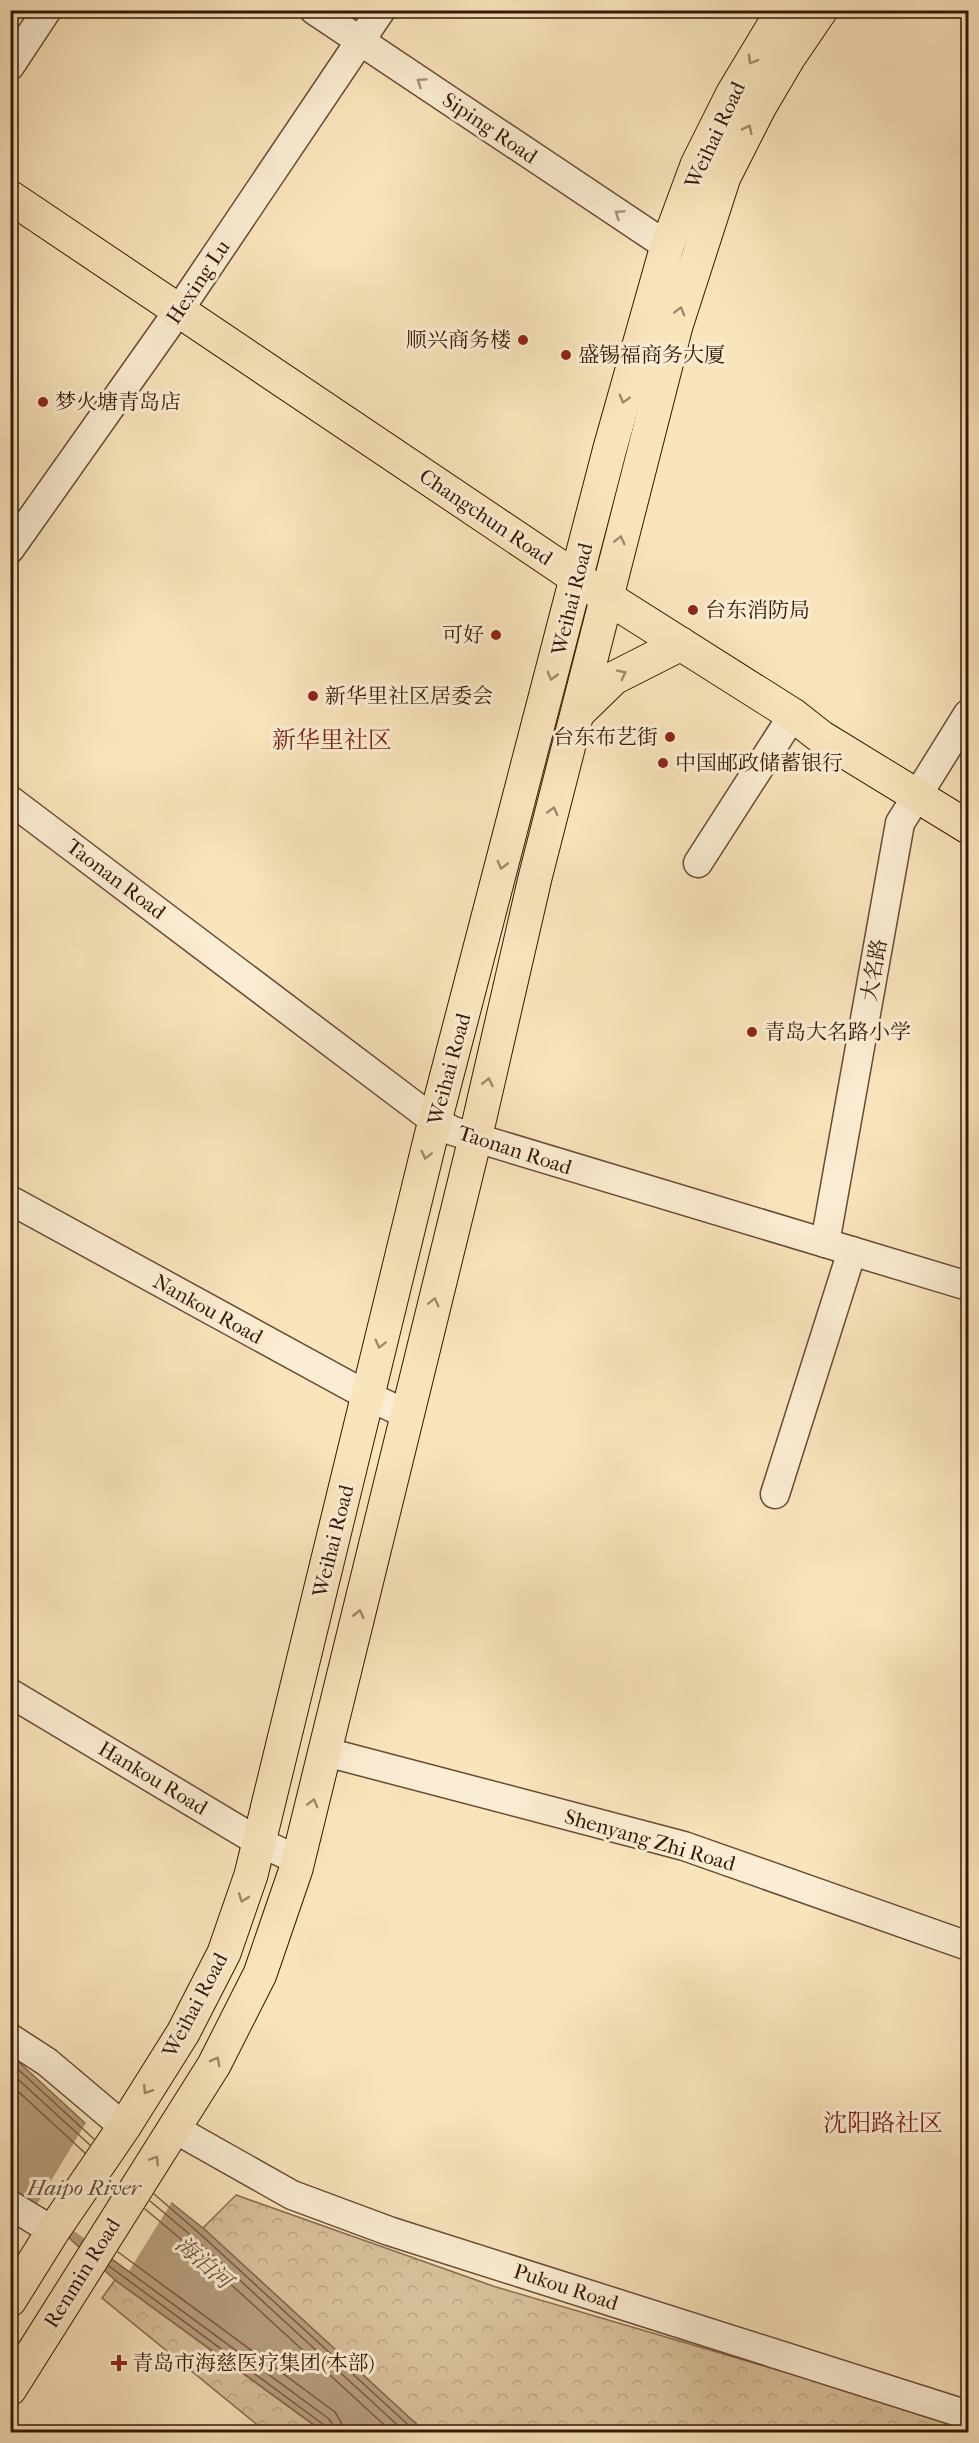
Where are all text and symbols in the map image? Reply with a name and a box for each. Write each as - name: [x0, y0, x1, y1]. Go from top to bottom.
- one-way arrow: [747, 54, 759, 64]
- street label: Weihai Road: [679, 77, 750, 193]
- one-way arrow: [417, 78, 428, 89]
- street label: Siping Road: [438, 88, 542, 169]
- one-way arrow: [741, 124, 753, 135]
- one-way arrow: [614, 210, 625, 221]
- street label: Hexing Lu: [161, 235, 235, 329]
- one-way arrow: [673, 306, 685, 317]
- place label: 顺兴商务楼: [406, 328, 511, 352]
- marker: 顺兴商务楼: [516, 333, 530, 347]
- place label: 盛锡福商务大厦: [578, 343, 725, 367]
- marker: 盛锡福商务大厦: [559, 348, 573, 362]
- place label: 梦火塘青岛店: [55, 390, 181, 414]
- one-way arrow: [619, 393, 632, 403]
- marker: 梦火塘青岛店: [36, 395, 50, 409]
- street label: Changchun Road: [415, 464, 557, 571]
- one-way arrow: [613, 536, 626, 546]
- street label: Weihai Road: [546, 540, 598, 659]
- place label: 台东消防局: [705, 598, 810, 622]
- marker: 台东消防局: [686, 603, 700, 617]
- place label: 可好: [442, 623, 484, 647]
- marker: 可好: [489, 628, 503, 642]
- one-way arrow: [616, 669, 627, 681]
- one-way arrow: [547, 670, 559, 681]
- place label: 新华里社区居委会: [325, 684, 493, 708]
- marker: 新华里社区居委会: [306, 689, 320, 703]
- place label: 台东布艺街: [553, 725, 658, 749]
- district label: 新华里社区: [272, 726, 392, 754]
- marker: 台东布艺街: [663, 730, 677, 744]
- place label: 中国邮政储蓄银行: [675, 751, 843, 775]
- marker: 中国邮政储蓄银行: [656, 756, 670, 770]
- one-way arrow: [546, 806, 558, 816]
- street label: Taonan Road: [62, 834, 171, 924]
- one-way arrow: [497, 859, 510, 869]
- street label: 大名路: [857, 937, 891, 1003]
- street label: Weihai Road: [422, 1010, 476, 1129]
- place label: 青岛大名路小学: [764, 1020, 911, 1044]
- marker: 青岛大名路小学: [745, 1025, 759, 1039]
- one-way arrow: [480, 1077, 493, 1087]
- street label: Taonan Road: [455, 1120, 575, 1180]
- one-way arrow: [421, 1150, 434, 1160]
- street label: Nankou Road: [149, 1269, 267, 1349]
- one-way arrow: [427, 1297, 440, 1307]
- one-way arrow: [375, 1339, 388, 1349]
- street label: Weihai Road: [307, 1482, 359, 1601]
- one-way arrow: [352, 1609, 365, 1619]
- street label: Hankou Road: [94, 1736, 212, 1820]
- one-way arrow: [306, 1798, 318, 1809]
- street label: Shenyang Zhi Road: [562, 1804, 739, 1876]
- one-way arrow: [238, 1892, 251, 1903]
- street label: Weihai Road: [157, 1948, 233, 2062]
- one-way arrow: [209, 2057, 220, 2067]
- one-way arrow: [143, 2083, 154, 2094]
- district label: 沈阳路社区: [823, 2109, 943, 2137]
- one-way arrow: [148, 2156, 159, 2167]
- water label: Haipo River: [26, 2175, 143, 2201]
- street label: Renmin Road: [39, 2213, 126, 2332]
- water label: 海泊河: [170, 2231, 240, 2297]
- street label: Pukou Road: [511, 2259, 622, 2315]
- place label: 青岛市海慈医疗集团(本部): [132, 2351, 375, 2375]
- marker: 青岛市海慈医疗集团(本部): [110, 2354, 128, 2372]

